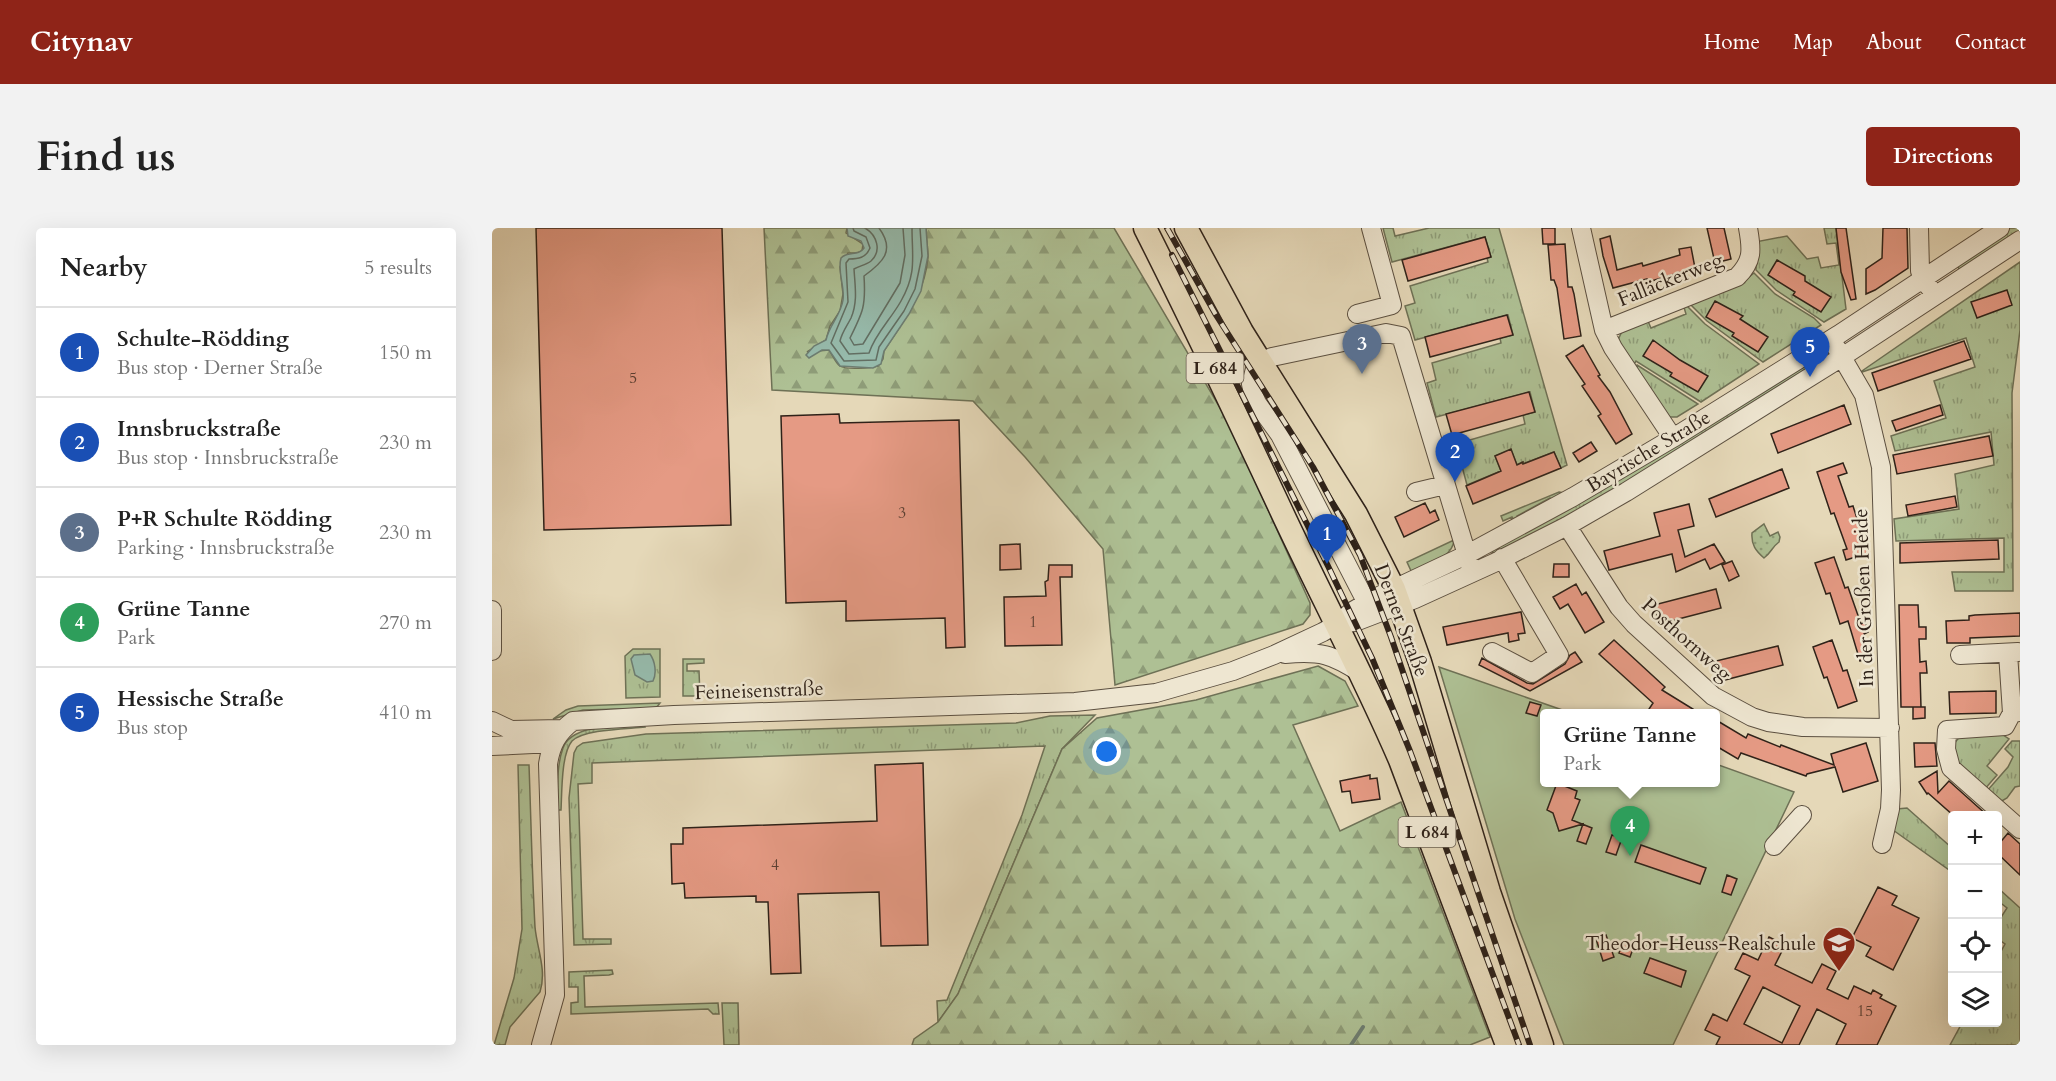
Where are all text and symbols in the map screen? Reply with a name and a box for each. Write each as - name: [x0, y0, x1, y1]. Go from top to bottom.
- text: Citynav: [30, 23, 133, 61]
- text: Home: [1704, 28, 1760, 57]
- text: Map: [1793, 28, 1833, 57]
- text: About: [1866, 28, 1922, 57]
- text: Contact: [1955, 28, 2026, 57]
- button: Directions: [1866, 127, 2020, 186]
- text: Find us: [36, 128, 176, 185]
- street label: Falläckerweg: [1613, 246, 1728, 313]
- text: Nearby: [60, 250, 148, 285]
- text: 5 results: [364, 254, 432, 281]
- text: Schulte-Rödding: [117, 324, 289, 354]
- pin: 3: [1342, 324, 1382, 374]
- pin: 5: [1790, 328, 1830, 377]
- text: 1: [74, 339, 85, 366]
- text: 150 m: [379, 339, 432, 366]
- road number: L 684: [1186, 353, 1244, 383]
- text: Bus stop · Derner Straße: [117, 354, 323, 381]
- house number: 5: [629, 367, 637, 389]
- street label: Bayrische Straße: [1581, 404, 1715, 499]
- text: Innsbruckstraße: [117, 414, 281, 444]
- text: 2: [74, 429, 85, 456]
- text: 230 m: [379, 429, 432, 456]
- pin: 2: [1436, 432, 1474, 482]
- text: Bus stop · Innsbruckstraße: [117, 444, 339, 471]
- house number: 3: [898, 502, 906, 524]
- text: P+R Schulte Rödding: [117, 504, 332, 534]
- street label: In der Großen Heide: [1847, 508, 1880, 688]
- pin: 1: [1308, 514, 1346, 564]
- text: 3: [74, 519, 85, 546]
- text: 230 m: [379, 519, 432, 546]
- text: Parking · Innsbruckstraße: [117, 534, 335, 561]
- street label: Derner Straße: [1368, 560, 1435, 681]
- street label: Posthornweg: [1636, 592, 1738, 688]
- text: Grüne Tanne: [117, 594, 251, 624]
- text: 4: [74, 609, 85, 636]
- text: 270 m: [379, 609, 432, 636]
- house number: 1: [1029, 611, 1037, 633]
- text: Park: [117, 624, 155, 651]
- street label: Feineisenstraße: [694, 675, 824, 706]
- text: Hessische Straße: [117, 684, 284, 714]
- text: 5: [74, 699, 85, 726]
- text: 410 m: [379, 699, 432, 726]
- popup: [1540, 709, 1720, 787]
- text: Bus stop: [117, 714, 188, 741]
- text: Grüne Tanne: [1563, 720, 1697, 750]
- your location: [1092, 737, 1121, 766]
- text: Park: [1563, 750, 1602, 777]
- pin: 4: [1610, 806, 1650, 856]
- map controls: [1948, 811, 2002, 1027]
- button: +: [1948, 811, 2002, 865]
- road number: L 684: [1398, 817, 1456, 847]
- house number: 4: [771, 854, 779, 876]
- button: −: [1948, 865, 2002, 919]
- button: locate: [1948, 919, 2002, 973]
- school or university icon: Theodor-Heuss-Realschule: [1821, 925, 1857, 972]
- place label: Theodor-Heuss-Realschule: [1585, 930, 1816, 957]
- button: layers: [1948, 973, 2002, 1027]
- house number: 15: [1857, 1000, 1873, 1022]

